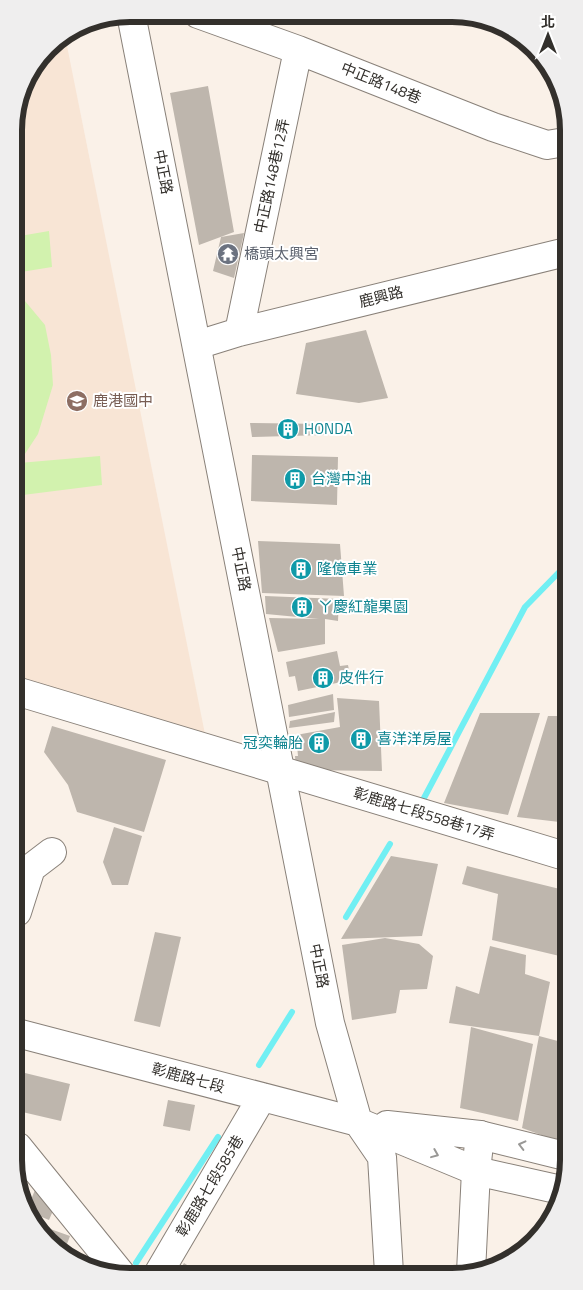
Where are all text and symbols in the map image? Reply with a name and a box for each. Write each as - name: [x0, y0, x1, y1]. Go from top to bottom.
- north arrow: [523, 10, 573, 60]
- text: 北: [541, 11, 555, 32]
- street label: 中正路148巷: [337, 56, 425, 109]
- street label: 中正路148巷12弄: [248, 116, 295, 236]
- street label: 中正路: [148, 148, 179, 196]
- temple icon: 橋頭太興宮: [216, 242, 240, 266]
- place label: 橋頭太興宮: [244, 242, 319, 265]
- street label: 鹿興路: [356, 280, 406, 313]
- school or university icon: 鹿港國中: [65, 389, 89, 413]
- place label: 鹿港國中: [93, 389, 153, 412]
- building icon: HONDA: [276, 417, 300, 441]
- place label: HONDA: [304, 417, 353, 440]
- building icon: 台灣中油: [283, 467, 307, 491]
- place label: 台灣中油: [311, 467, 371, 490]
- street label: 中正路: [226, 545, 257, 593]
- building icon: 隆億車業: [289, 557, 313, 581]
- place label: 隆億車業: [317, 557, 377, 580]
- building icon: ㄚ慶紅龍果園: [290, 595, 314, 619]
- place label: ㄚ慶紅龍果園: [318, 595, 408, 618]
- building icon: 皮件行: [311, 666, 335, 690]
- place label: 皮件行: [339, 666, 384, 689]
- building icon: 喜洋洋房屋: [349, 727, 373, 751]
- place label: 喜洋洋房屋: [377, 727, 452, 750]
- place label: 冠奕輪胎: [243, 731, 303, 754]
- building icon: 冠奕輪胎: [307, 731, 331, 755]
- street label: 彰鹿路七段558巷17弄: [350, 781, 498, 846]
- street label: 中正路: [304, 942, 335, 990]
- street label: 彰鹿路七段: [149, 1057, 227, 1098]
- street label: 彰鹿路七段585巷: [170, 1130, 249, 1241]
- one-way arrow: [517, 1140, 526, 1151]
- one-way arrow: [430, 1148, 439, 1159]

